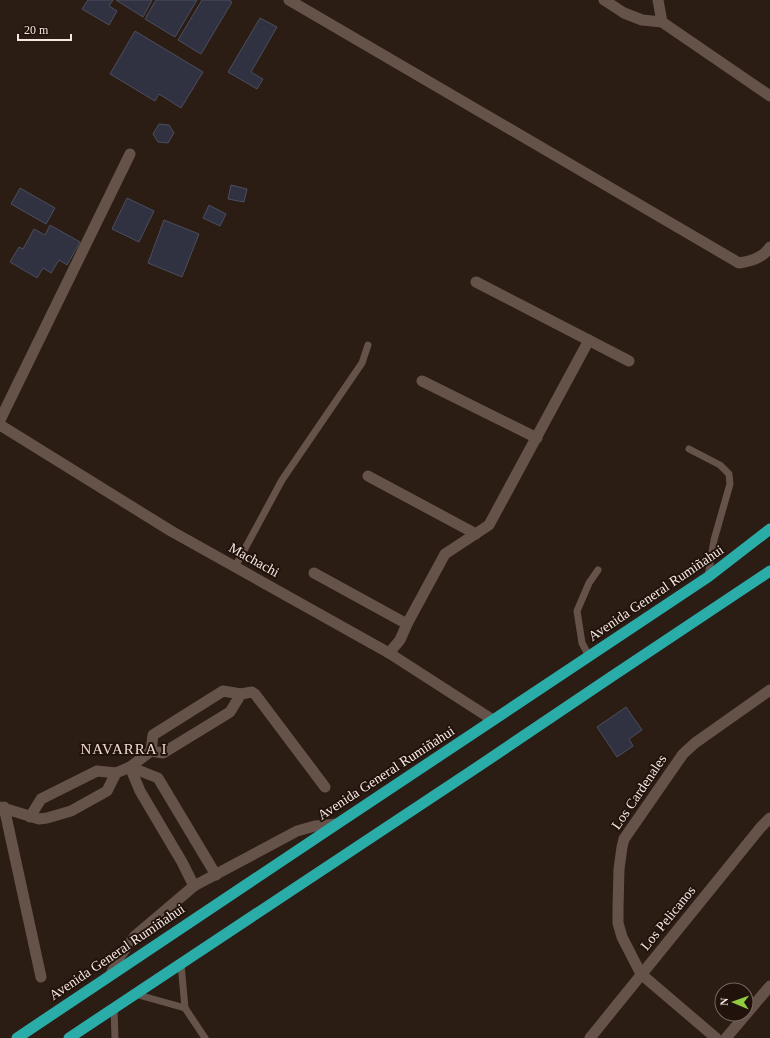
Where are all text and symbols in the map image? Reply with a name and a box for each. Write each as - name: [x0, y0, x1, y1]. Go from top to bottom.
- scale bar: [18, 16, 71, 42]
- text: 20 m: [24, 23, 49, 37]
- street label: Machachi: [226, 540, 282, 580]
- street label: Avenida General Rumiñahui: [586, 542, 727, 644]
- street label: Avenida General Rumiñahui: [315, 723, 457, 823]
- district label: NAVARRA I: [80, 741, 168, 757]
- street label: Los Cardenales: [609, 752, 669, 832]
- street label: Los Pelicanos: [638, 883, 698, 953]
- street label: Avenida General Rumiñahui: [47, 901, 188, 1003]
- north arrow: [714, 982, 754, 1022]
- text: N: [718, 997, 730, 1006]

